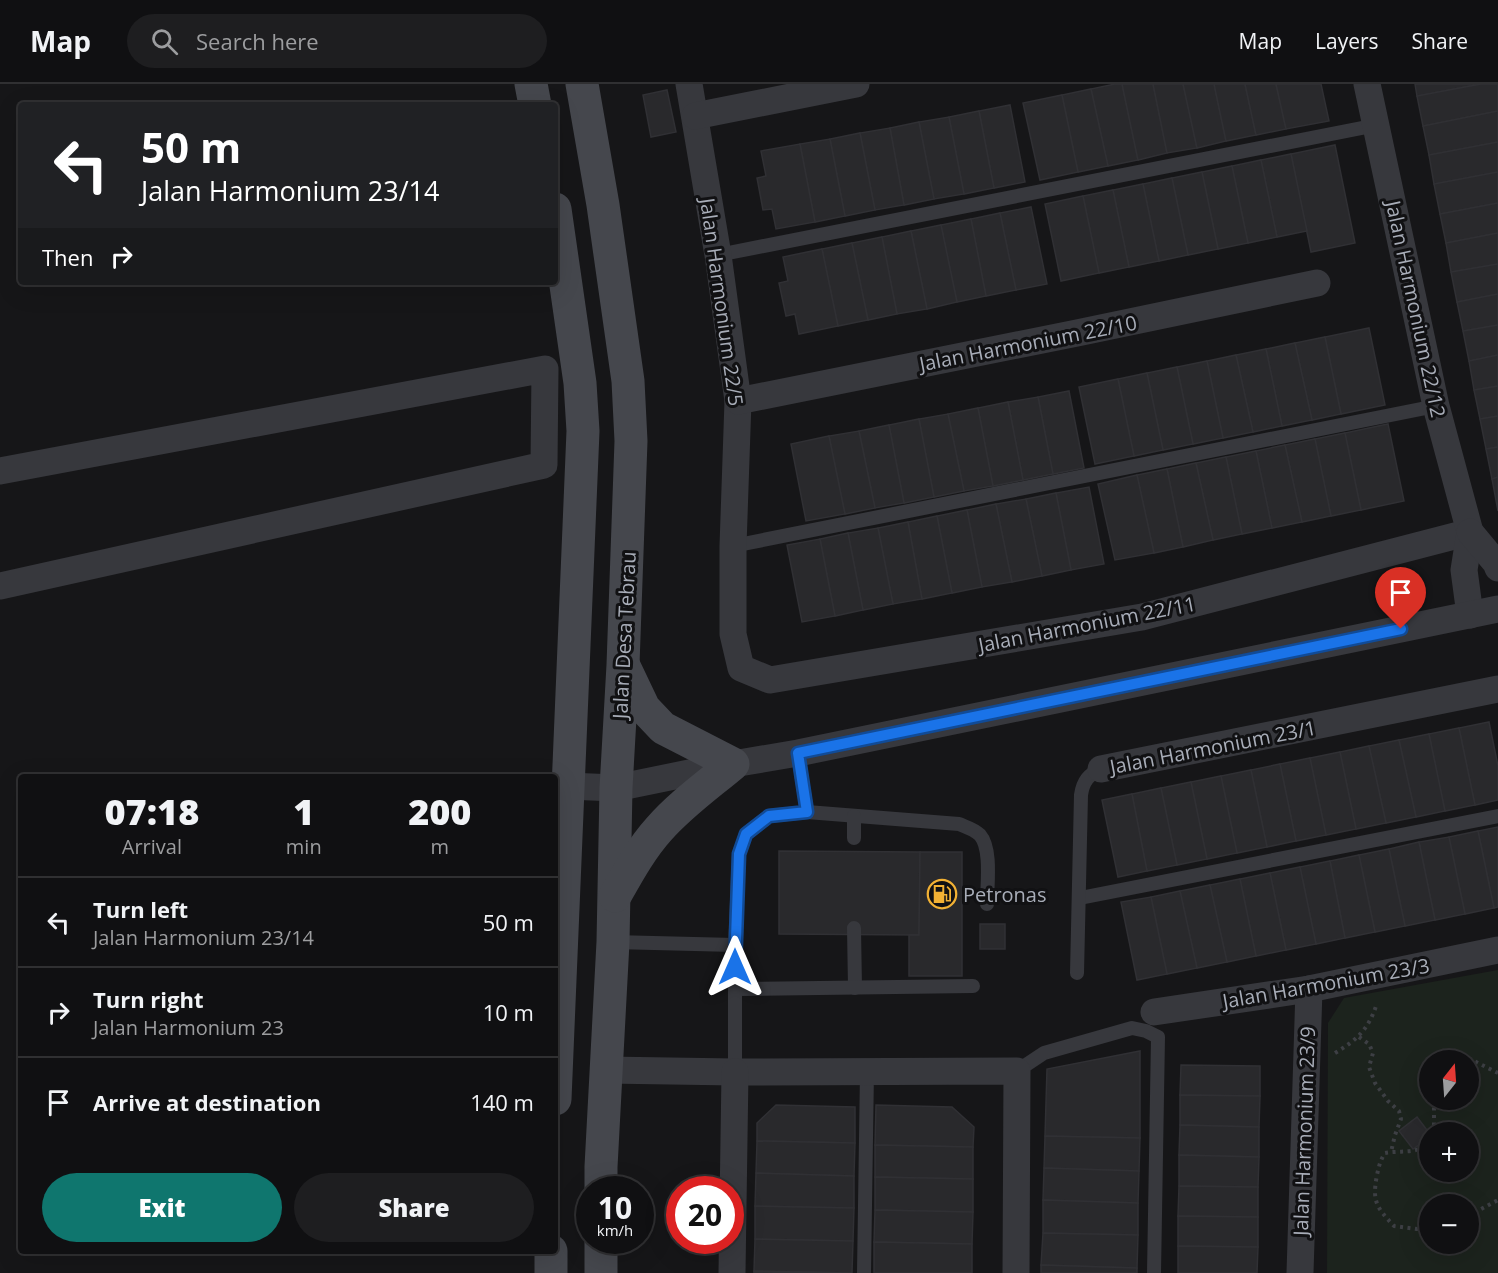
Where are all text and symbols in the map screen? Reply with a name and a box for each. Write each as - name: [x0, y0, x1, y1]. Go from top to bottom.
- search box: [127, 14, 547, 68]
- text: Map: [30, 22, 91, 60]
- icon: search: [148, 25, 181, 58]
- text: Search here: [196, 26, 319, 56]
- text: Map: [1239, 27, 1282, 55]
- text: Layers: [1315, 27, 1379, 55]
- text: Share: [1412, 27, 1468, 55]
- text: 50 m: [141, 118, 241, 175]
- icon: left: [42, 126, 120, 204]
- text: Jalan Harmonium 23/14: [141, 172, 439, 209]
- street label: Jalan Harmonium 22/5: [694, 194, 750, 408]
- street label: Jalan Harmonium 22/12: [1379, 196, 1452, 420]
- icon: right: [105, 240, 138, 273]
- text: Then: [42, 242, 93, 272]
- street label: Jalan Harmonium 22/10: [915, 309, 1139, 378]
- street label: Jalan Desa Tebrau: [606, 551, 642, 721]
- pin: [1375, 567, 1426, 629]
- icon: arrive: [1384, 576, 1417, 609]
- street label: Jalan Harmonium 22/11: [974, 590, 1198, 659]
- street label: Jalan Harmonium 23/1: [1106, 714, 1318, 781]
- text: 07:18: [105, 787, 199, 836]
- text: 1: [293, 787, 314, 836]
- text: 200: [408, 787, 471, 836]
- text: Arrival: [122, 833, 182, 860]
- text: min: [286, 833, 322, 860]
- text: m: [431, 833, 449, 860]
- fuel station icon: Petronas: [926, 878, 958, 910]
- place label: Petronas: [963, 881, 1047, 908]
- text: Turn left: [93, 894, 188, 924]
- icon: left: [42, 906, 75, 939]
- text: 50 m: [483, 907, 534, 937]
- text: Jalan Harmonium 23/14: [93, 924, 314, 951]
- position arrow: [703, 935, 767, 999]
- street label: Jalan Harmonium 23/3: [1218, 952, 1432, 1015]
- text: Turn right: [93, 984, 204, 1014]
- icon: right: [42, 996, 75, 1029]
- text: 10 m: [483, 997, 534, 1027]
- text: Jalan Harmonium 23: [93, 1014, 284, 1041]
- street label: Jalan Harmonium 23/9: [1287, 1026, 1321, 1238]
- north arrow: [1419, 1050, 1479, 1110]
- map controls: [1419, 1050, 1479, 1254]
- icon: arrive: [42, 1086, 75, 1119]
- text: Arrive at destination: [93, 1087, 321, 1117]
- text: 140 m: [470, 1087, 534, 1117]
- button: +: [1419, 1122, 1479, 1182]
- button: Exit: [42, 1173, 282, 1242]
- button: Share: [294, 1173, 534, 1242]
- speed limit sign: 20: [666, 1176, 744, 1254]
- text: 10: [598, 1187, 632, 1228]
- button: −: [1419, 1194, 1479, 1254]
- text: km/h: [597, 1220, 633, 1240]

